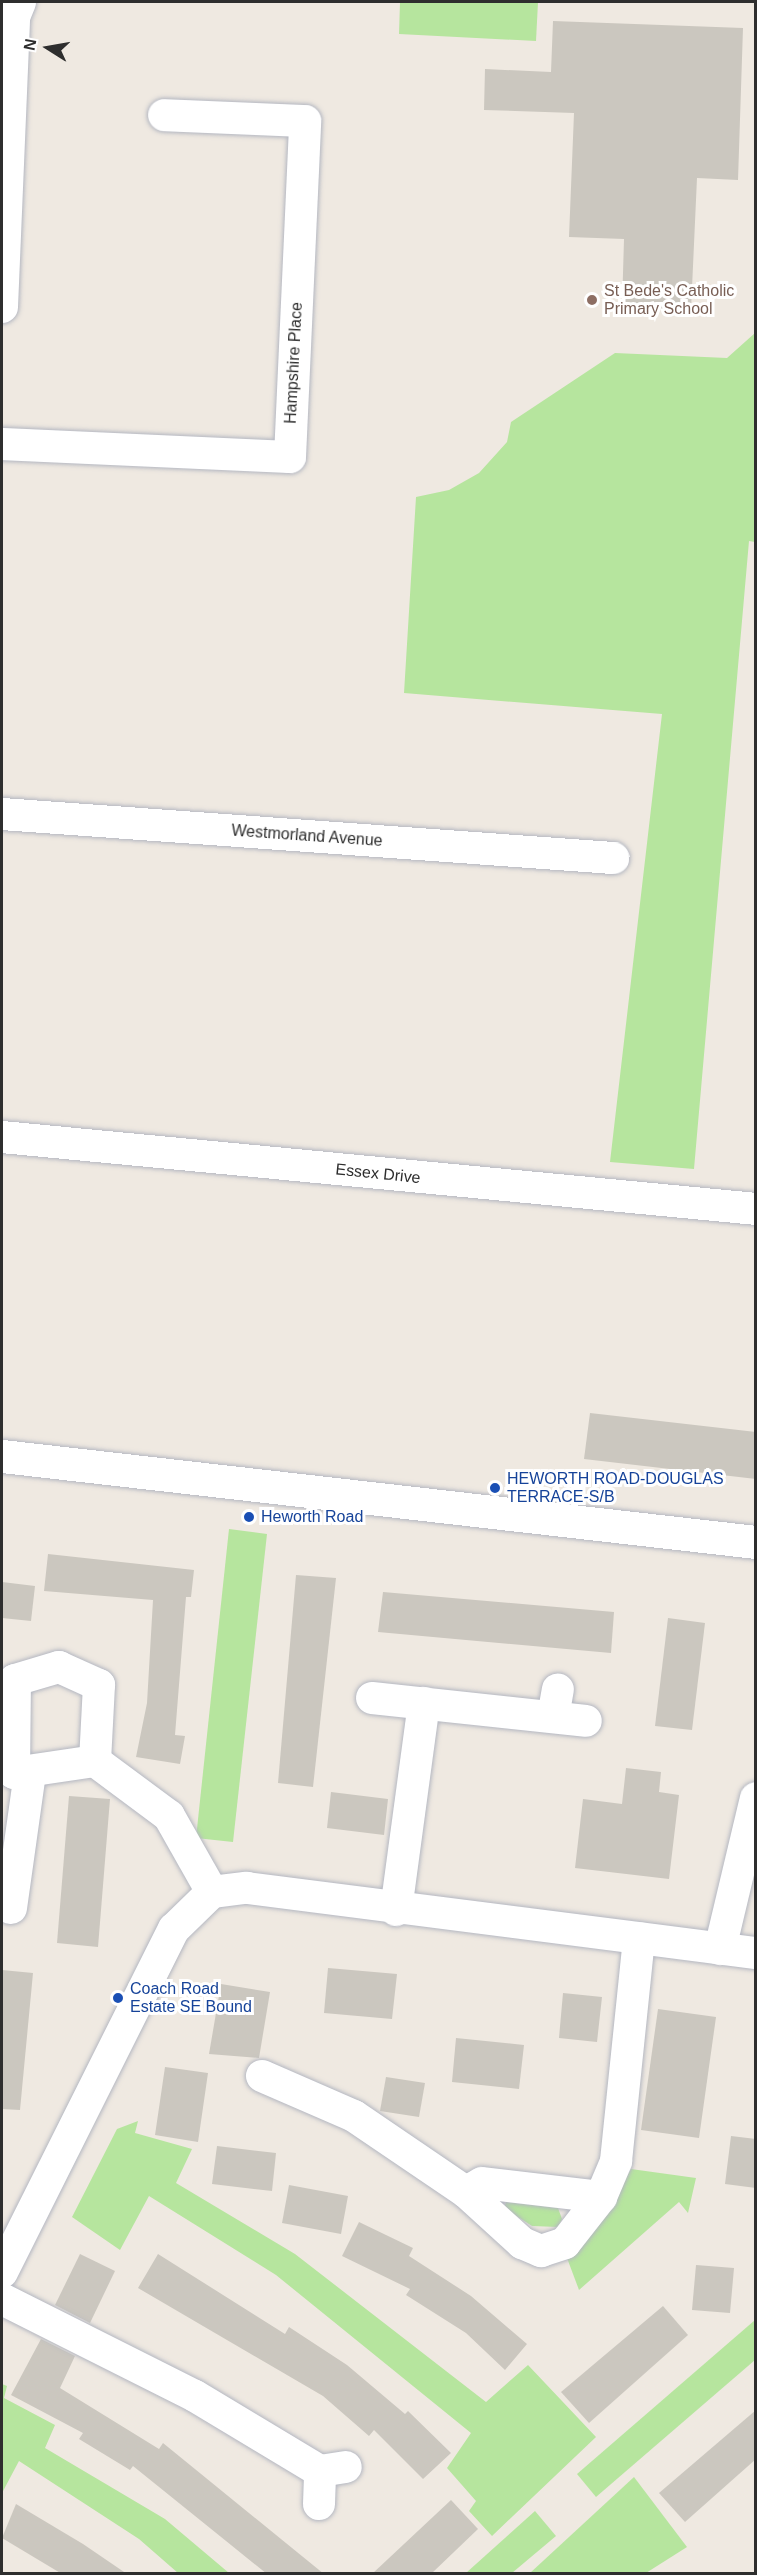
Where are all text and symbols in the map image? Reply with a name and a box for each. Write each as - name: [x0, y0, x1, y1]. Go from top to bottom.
- north arrow: [18, 18, 78, 78]
- text: N: [20, 37, 39, 52]
- place label: St Bede's Catholic Primary School: [604, 281, 734, 319]
- marker: St Bede's Catholic Primary School: [585, 293, 599, 307]
- street label: Hampshire Place: [281, 302, 307, 424]
- street label: Westmorland Avenue: [230, 821, 384, 851]
- street label: Essex Drive: [335, 1160, 421, 1188]
- place label: HEWORTH ROAD-DOUGLAS TERRACE-S/B: [507, 1469, 724, 1507]
- marker: HEWORTH ROAD-DOUGLAS TERRACE-S/B: [488, 1481, 502, 1495]
- place label: Heworth Road: [261, 1507, 363, 1527]
- marker: Heworth Road: [242, 1510, 256, 1524]
- place label: Coach Road Estate SE Bound: [130, 1979, 252, 2017]
- marker: Coach Road Estate SE Bound: [111, 1991, 125, 2005]

